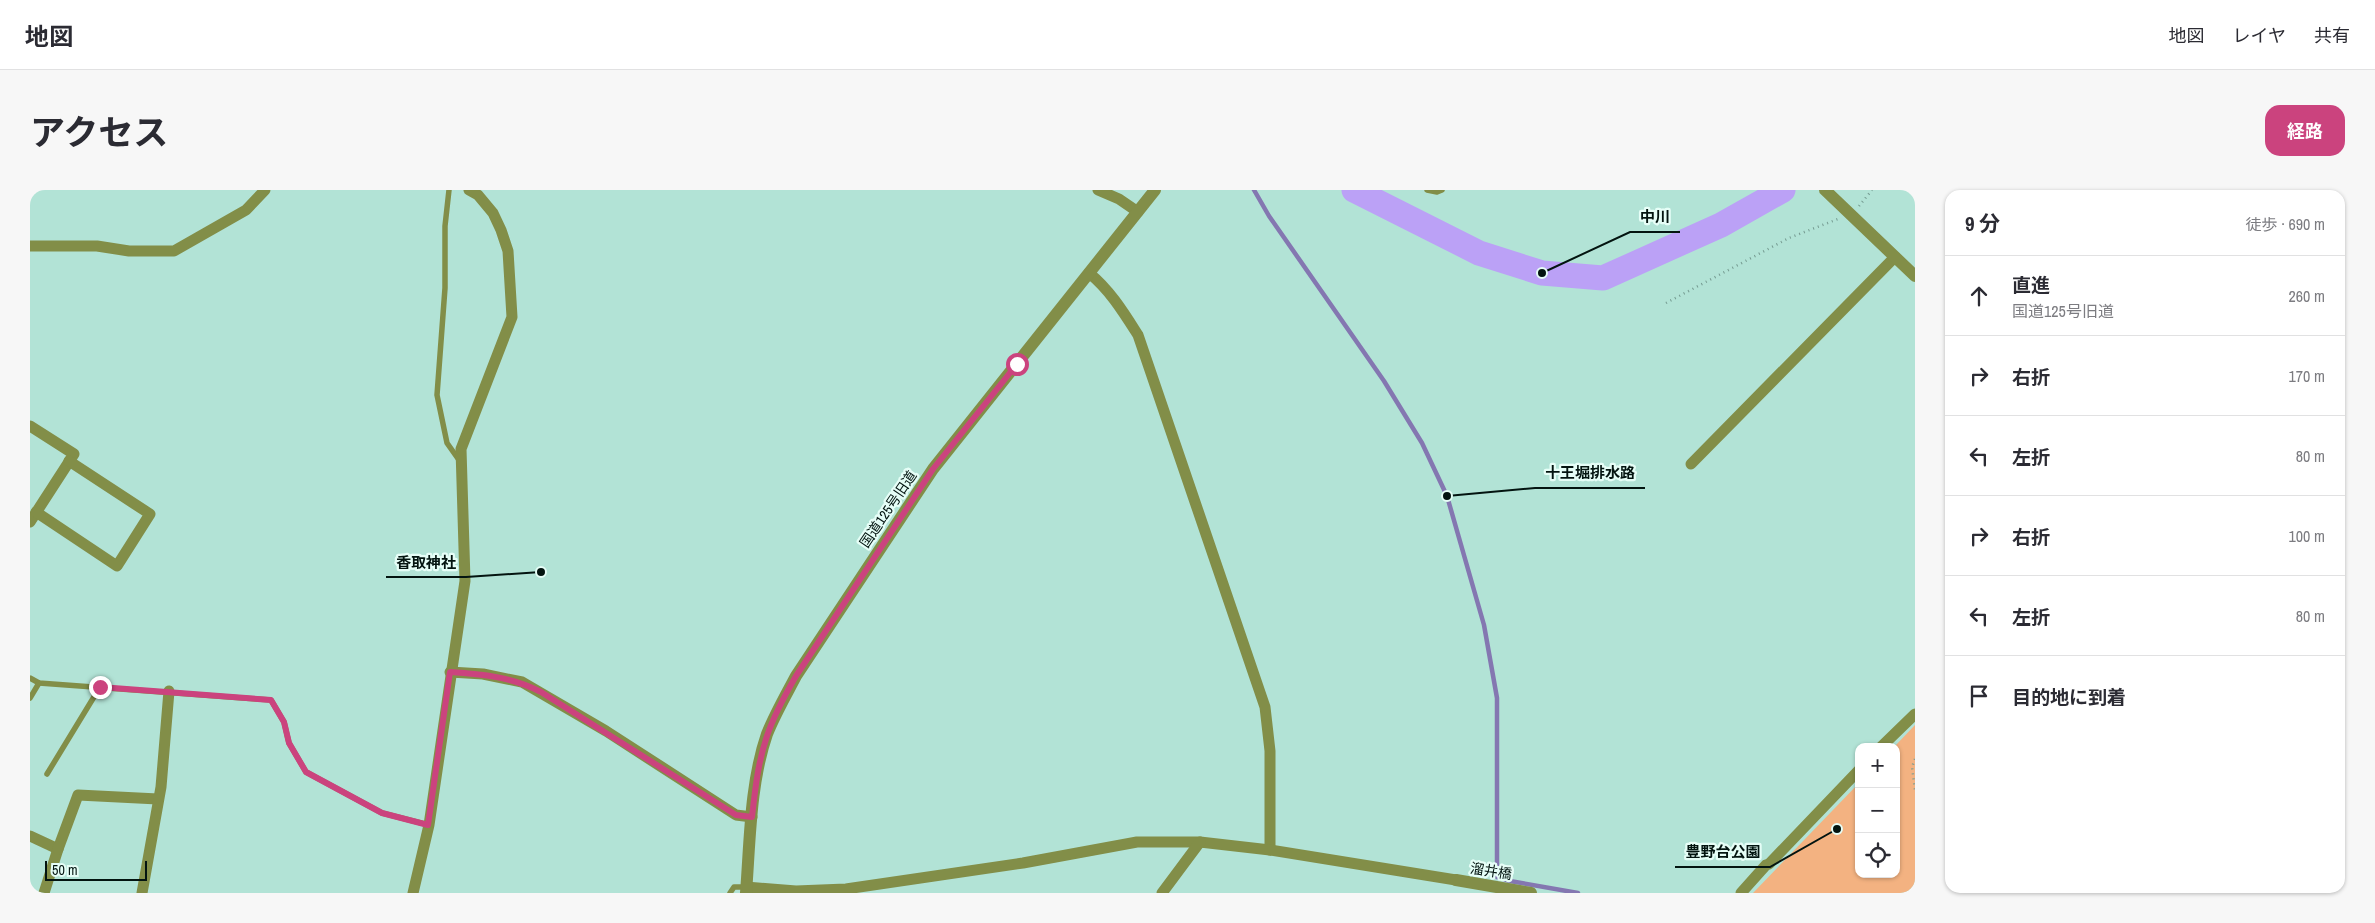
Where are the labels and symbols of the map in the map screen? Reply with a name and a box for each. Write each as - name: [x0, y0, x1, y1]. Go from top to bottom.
- callout: 中川: [1630, 202, 1680, 232]
- text: 中川: [1640, 206, 1670, 227]
- route start: [1006, 353, 1029, 376]
- callout: 十王堀排水路: [1535, 458, 1645, 488]
- text: 十王堀排水路: [1545, 462, 1635, 483]
- street label: 国道125号旧道: [856, 467, 920, 551]
- callout: 香取神社: [386, 547, 466, 577]
- text: 香取神社: [396, 552, 456, 573]
- route end: [89, 676, 112, 699]
- callout: 豊野台公園: [1675, 837, 1770, 867]
- text: 豊野台公園: [1685, 841, 1761, 862]
- scale bar: [45, 858, 148, 881]
- street label: 溜井橋: [1469, 859, 1513, 883]

